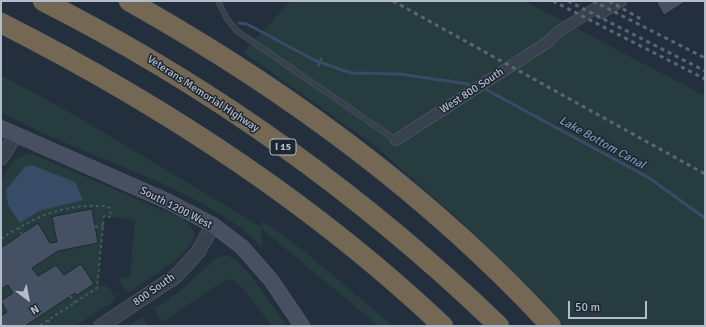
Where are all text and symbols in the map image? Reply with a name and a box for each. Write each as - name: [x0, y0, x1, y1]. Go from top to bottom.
- street label: Veterans Memorial Highway: [144, 53, 262, 135]
- street label: West 800 South: [438, 65, 506, 117]
- water label: Lake Bottom Canal: [556, 113, 648, 173]
- road number: I 15: [270, 139, 296, 155]
- street label: South 1200 West: [138, 184, 214, 232]
- street label: 800 South: [131, 271, 177, 309]
- north arrow: [8, 279, 48, 319]
- scale bar: [570, 293, 649, 319]
- text: 50 m: [575, 300, 600, 315]
- text: N: [28, 302, 41, 317]

